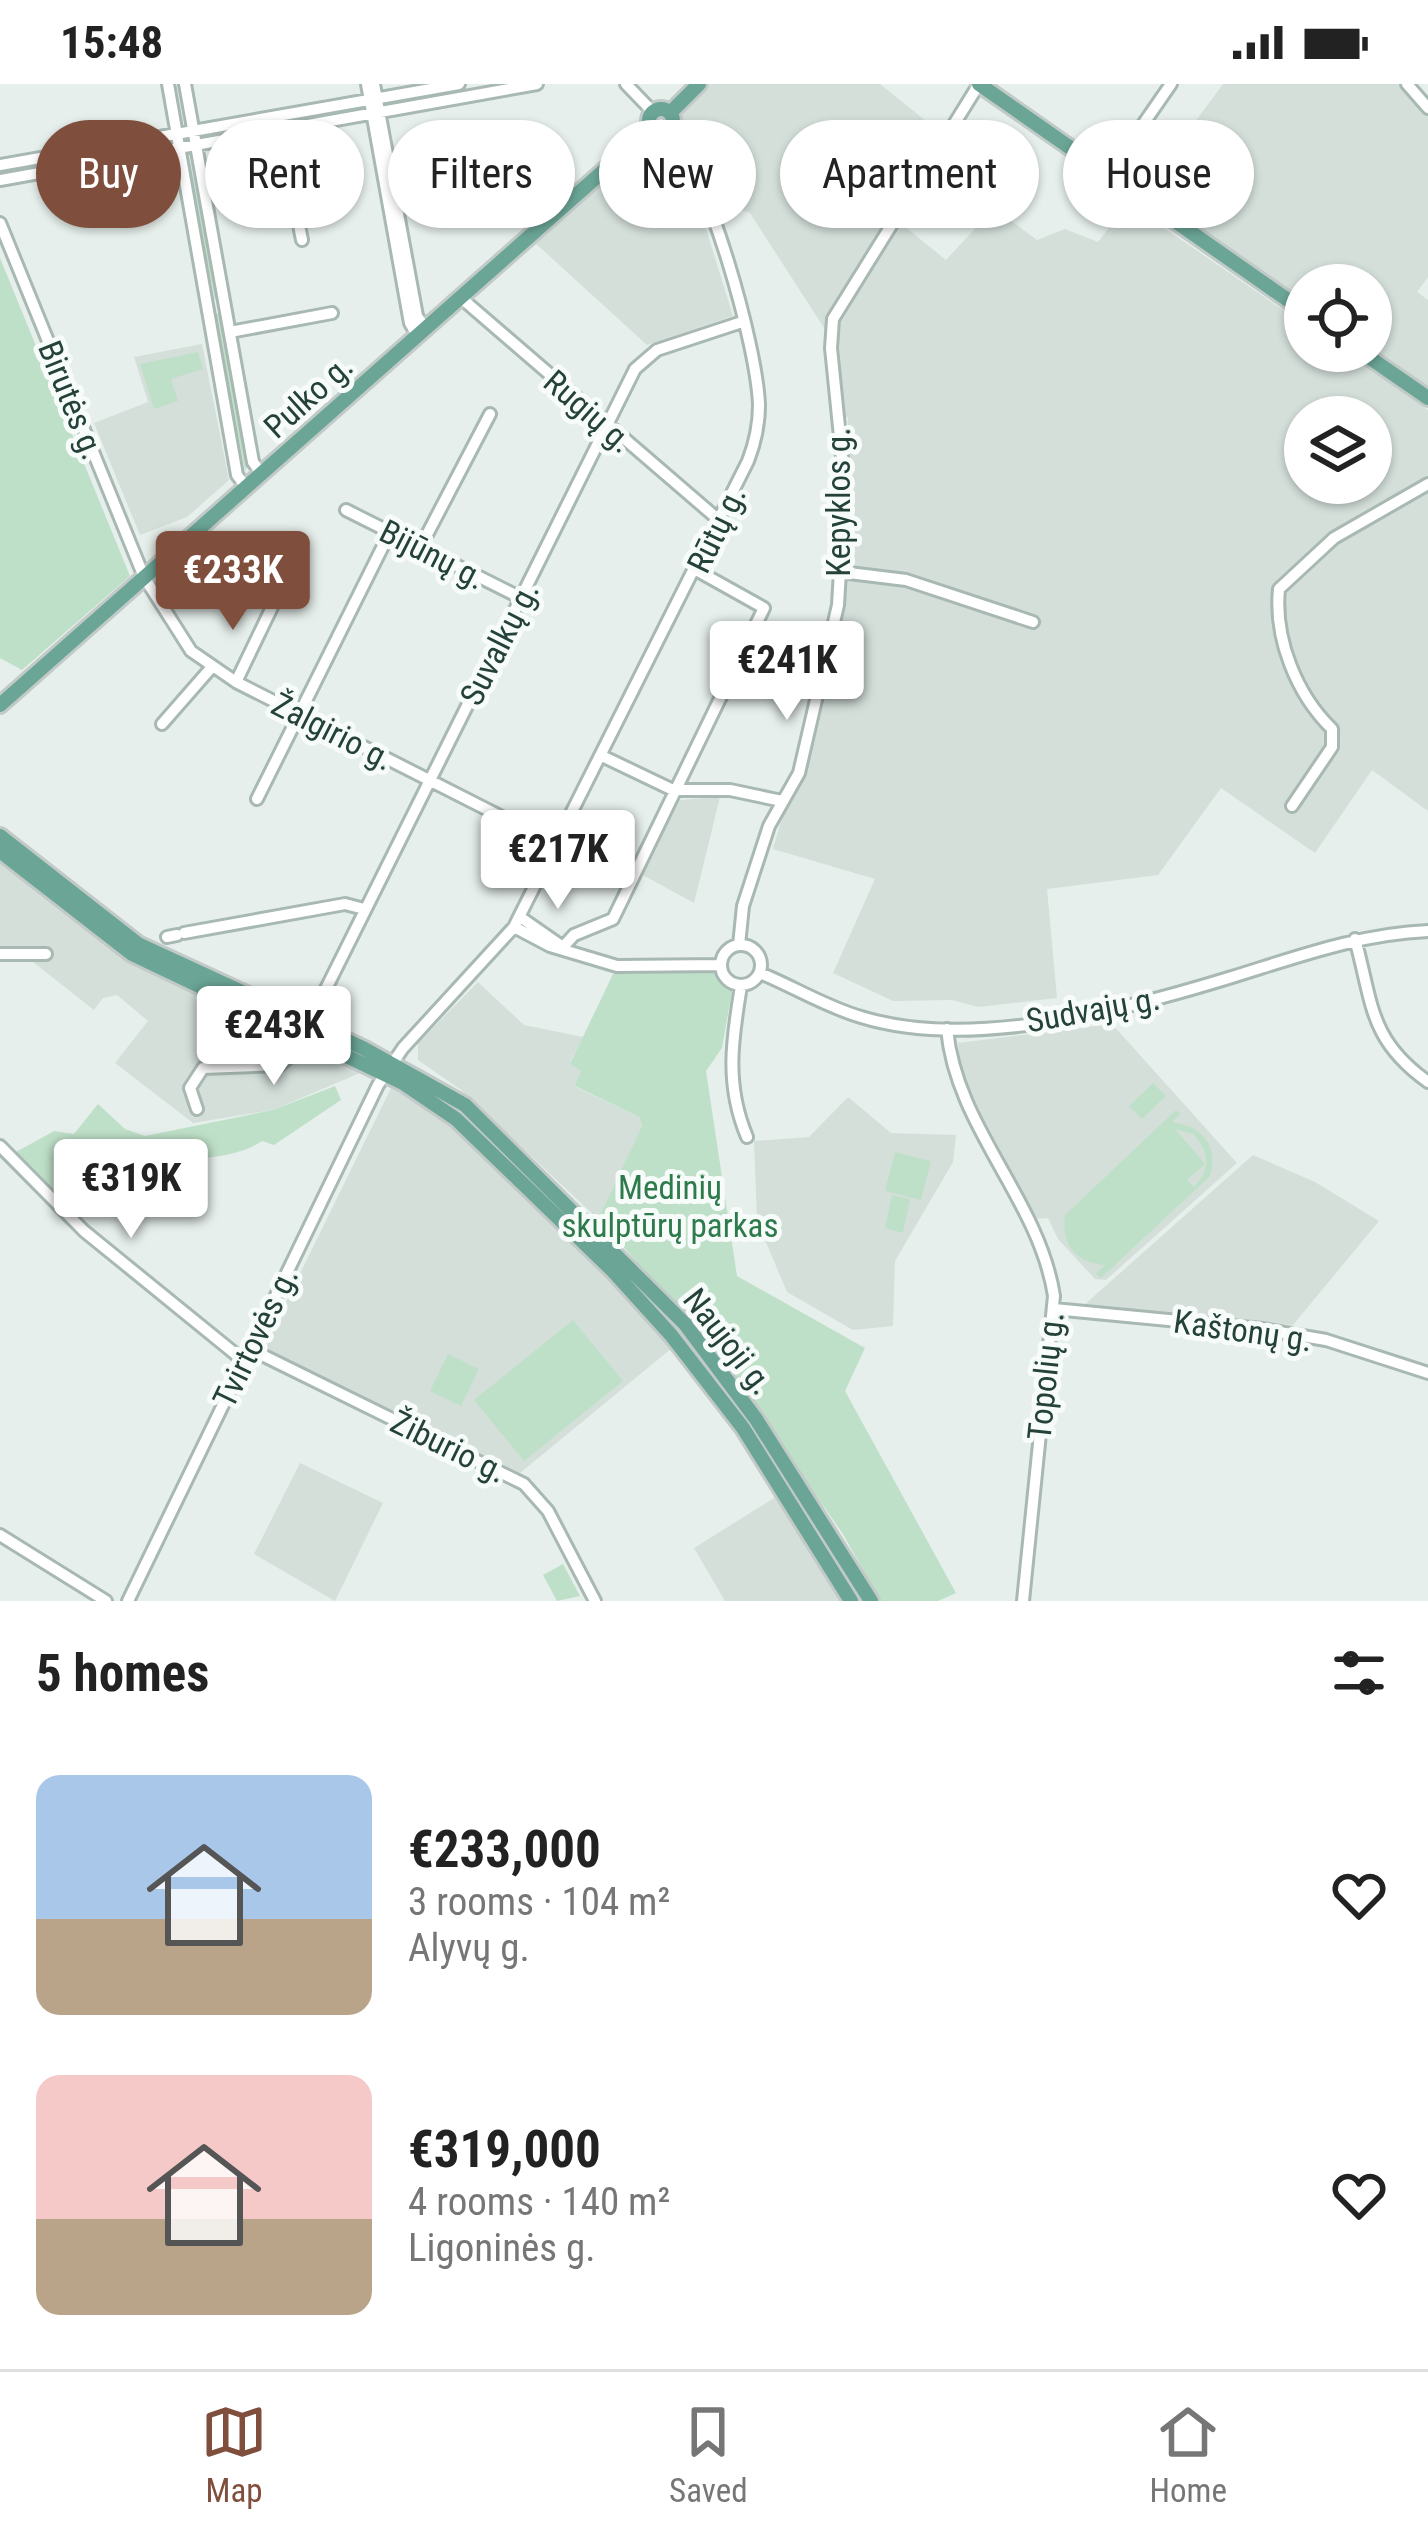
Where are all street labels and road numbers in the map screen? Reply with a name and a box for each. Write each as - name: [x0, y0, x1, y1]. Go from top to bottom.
- street label: Birutės g.: [30, 335, 113, 465]
- street label: Pulko g.: [256, 346, 361, 446]
- street label: Rugių g.: [536, 362, 641, 461]
- street label: Kepyklos g.: [819, 427, 858, 577]
- street label: Rūtų g.: [679, 479, 754, 579]
- street label: Bijūnų g.: [373, 511, 492, 598]
- street label: Suvalkų g.: [452, 575, 547, 712]
- street label: Žalgirio g.: [265, 684, 400, 779]
- street label: Sudvajų g.: [1023, 979, 1163, 1040]
- street label: Tvirtovės g.: [205, 1261, 306, 1414]
- street label: Naujoji g.: [675, 1281, 782, 1402]
- street label: Kaštonų g.: [1171, 1301, 1315, 1360]
- street label: Topolių g.: [1019, 1310, 1072, 1442]
- street label: Žiburio g.: [385, 1402, 513, 1491]

